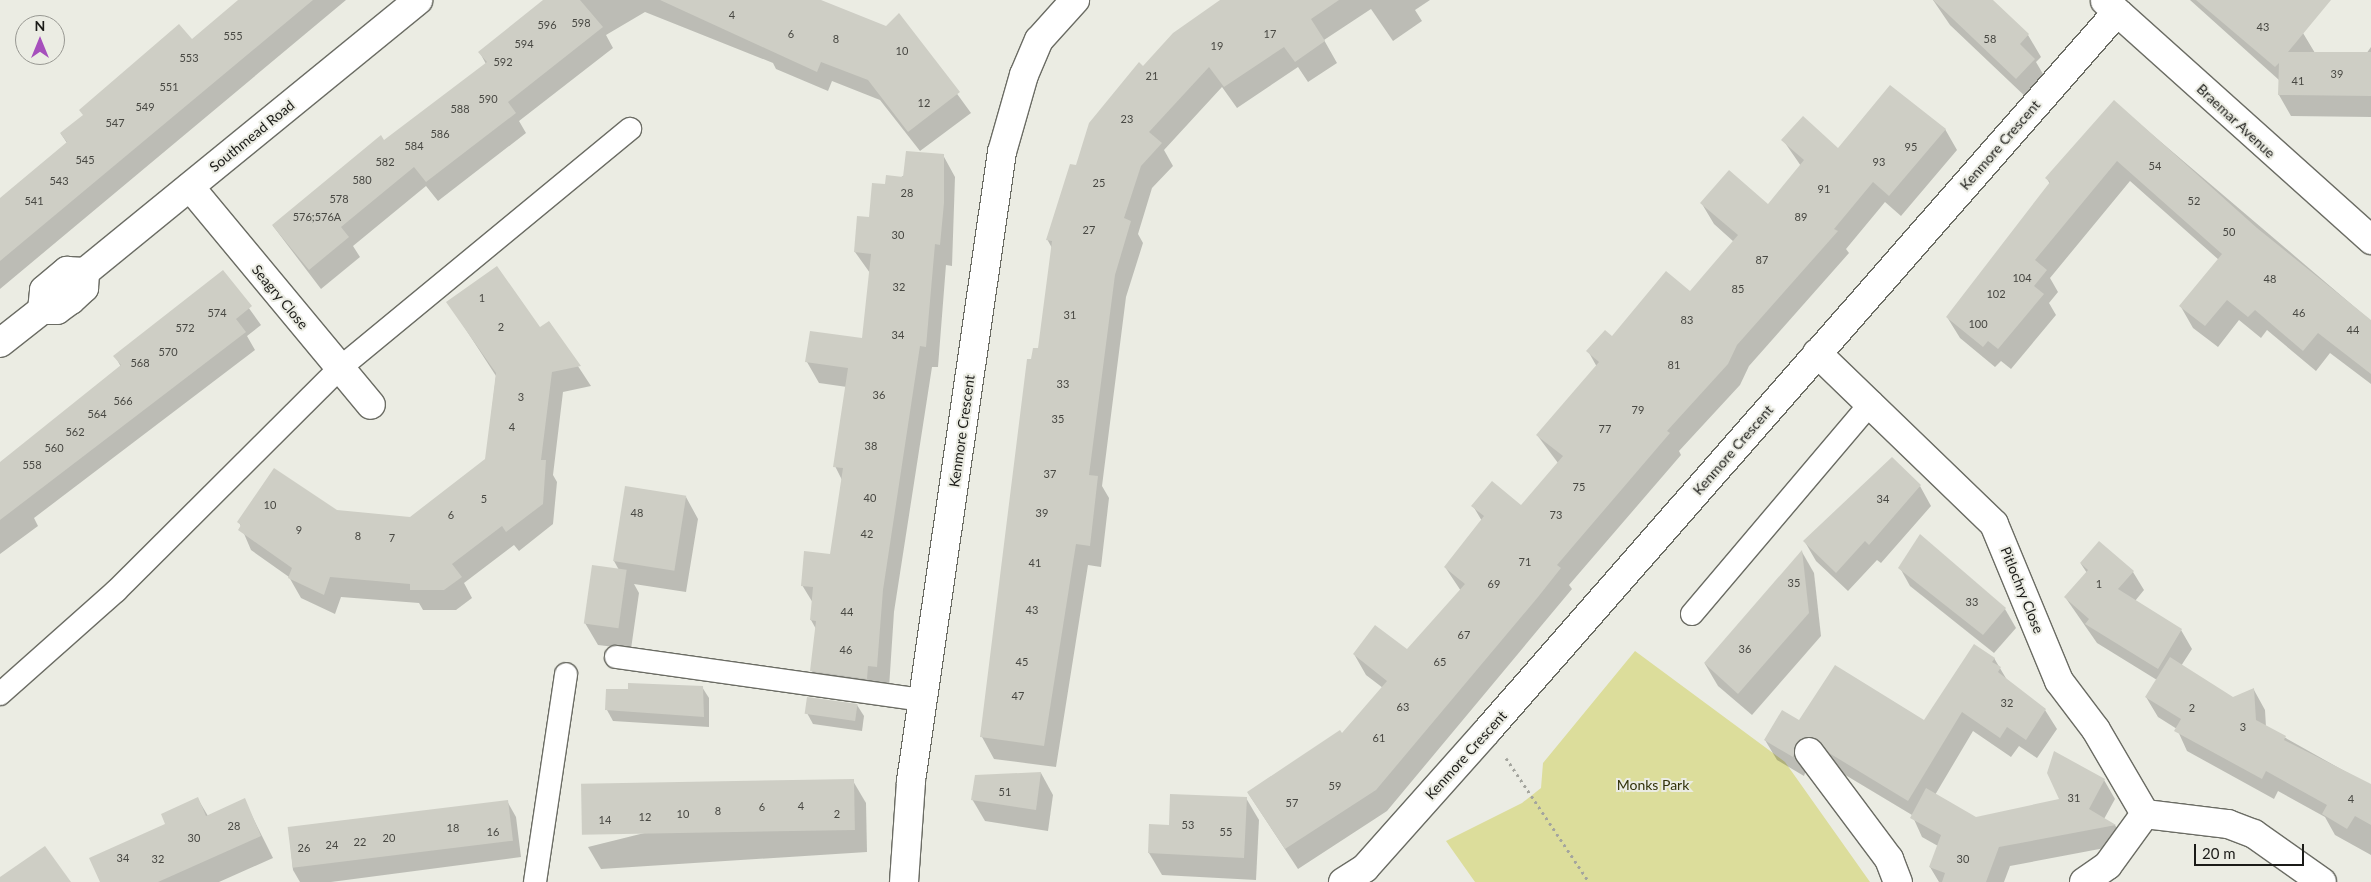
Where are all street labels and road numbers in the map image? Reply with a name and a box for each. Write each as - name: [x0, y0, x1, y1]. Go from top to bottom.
- street label: Braemar Avenue: [2193, 80, 2279, 162]
- street label: Southmead Road: [206, 97, 298, 175]
- street label: Kenmore Crescent: [1956, 97, 2044, 193]
- street label: Seagry Close: [248, 261, 312, 333]
- street label: Kenmore Crescent: [946, 374, 978, 488]
- street label: Kenmore Crescent: [1689, 402, 1777, 498]
- street label: Pitlochry Close: [1997, 544, 2047, 636]
- street label: Kenmore Crescent: [1422, 707, 1510, 803]

